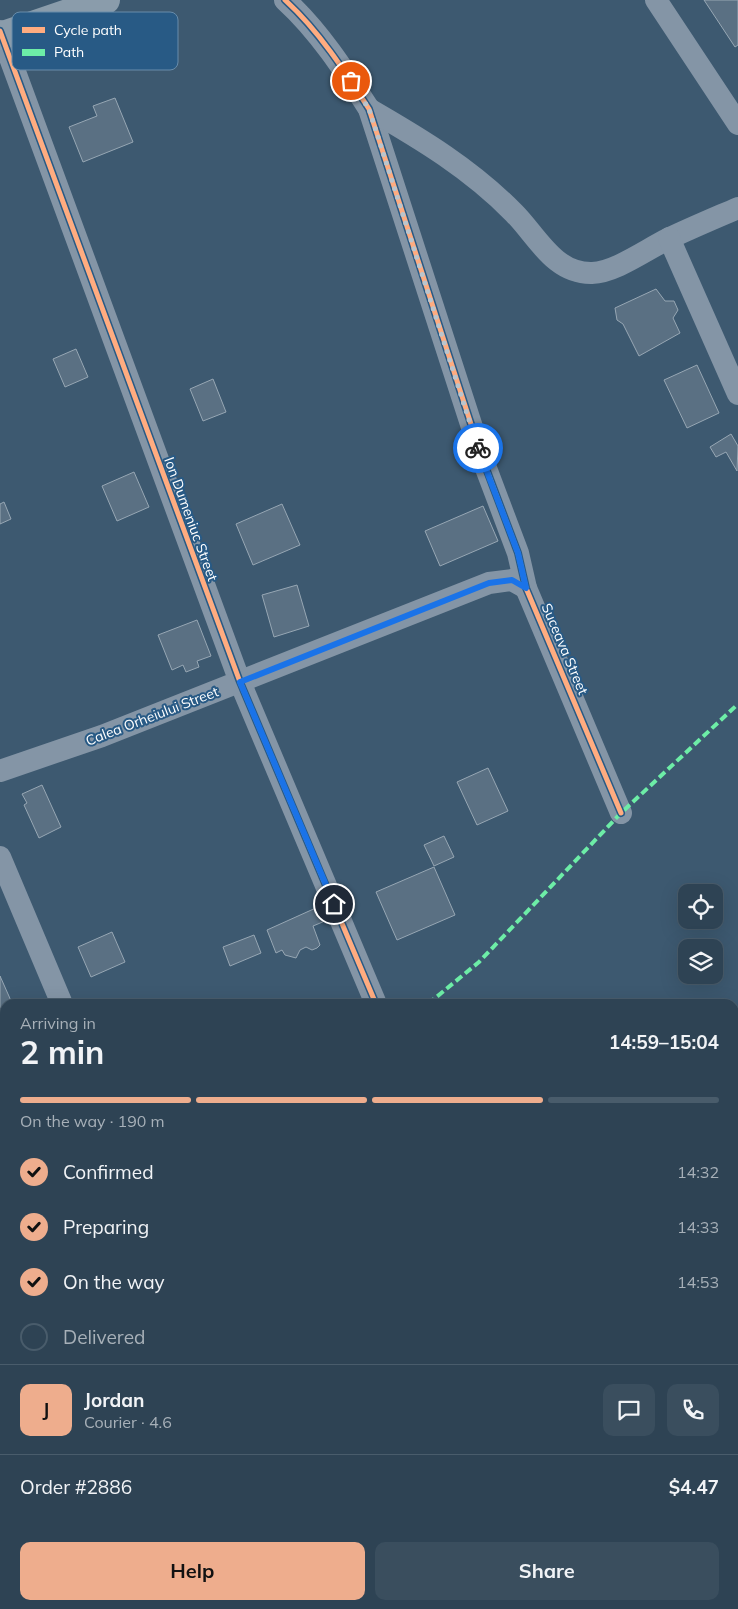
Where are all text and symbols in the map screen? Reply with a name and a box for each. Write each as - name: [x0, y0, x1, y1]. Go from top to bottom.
- legend: [12, 12, 178, 70]
- text: Cycle path: [54, 21, 122, 39]
- text: Path: [54, 43, 84, 61]
- pin: [330, 60, 372, 102]
- icon: bag: [337, 67, 365, 95]
- courier: [453, 423, 503, 473]
- icon: bike: [464, 434, 492, 462]
- street label: Ion Dumeniuc Street: [160, 454, 222, 584]
- street label: Suceava Street: [538, 601, 592, 698]
- street label: Calea Orheiului Street: [83, 682, 221, 750]
- pin: [313, 883, 355, 925]
- map controls: [678, 884, 723, 984]
- button: locate: [678, 884, 723, 929]
- icon: home: [320, 890, 348, 918]
- button: layers: [678, 939, 723, 984]
- text: Arriving in: [20, 1013, 96, 1033]
- text: 14:59–15:04: [609, 1030, 719, 1054]
- text: 2 min: [20, 1032, 104, 1072]
- text: On the way · 190 m: [20, 1111, 165, 1131]
- icon: check: [20, 1158, 48, 1186]
- text: Confirmed: [63, 1160, 154, 1184]
- text: 14:32: [677, 1162, 719, 1182]
- icon: check: [20, 1213, 48, 1241]
- text: Preparing: [63, 1215, 149, 1239]
- text: 14:33: [677, 1217, 719, 1237]
- icon: check: [20, 1268, 48, 1296]
- text: On the way: [63, 1270, 165, 1294]
- text: 14:53: [677, 1272, 719, 1292]
- text: Delivered: [63, 1325, 145, 1349]
- button: chat: [603, 1384, 655, 1436]
- button: phone: [667, 1384, 719, 1436]
- text: Jordan: [84, 1388, 144, 1412]
- text: J: [43, 1398, 49, 1422]
- text: Courier · 4.6: [84, 1412, 172, 1432]
- text: Order #2886: [20, 1475, 132, 1499]
- text: $4.47: [669, 1475, 719, 1499]
- button: Help: [20, 1542, 365, 1600]
- button: Share: [375, 1542, 719, 1600]

